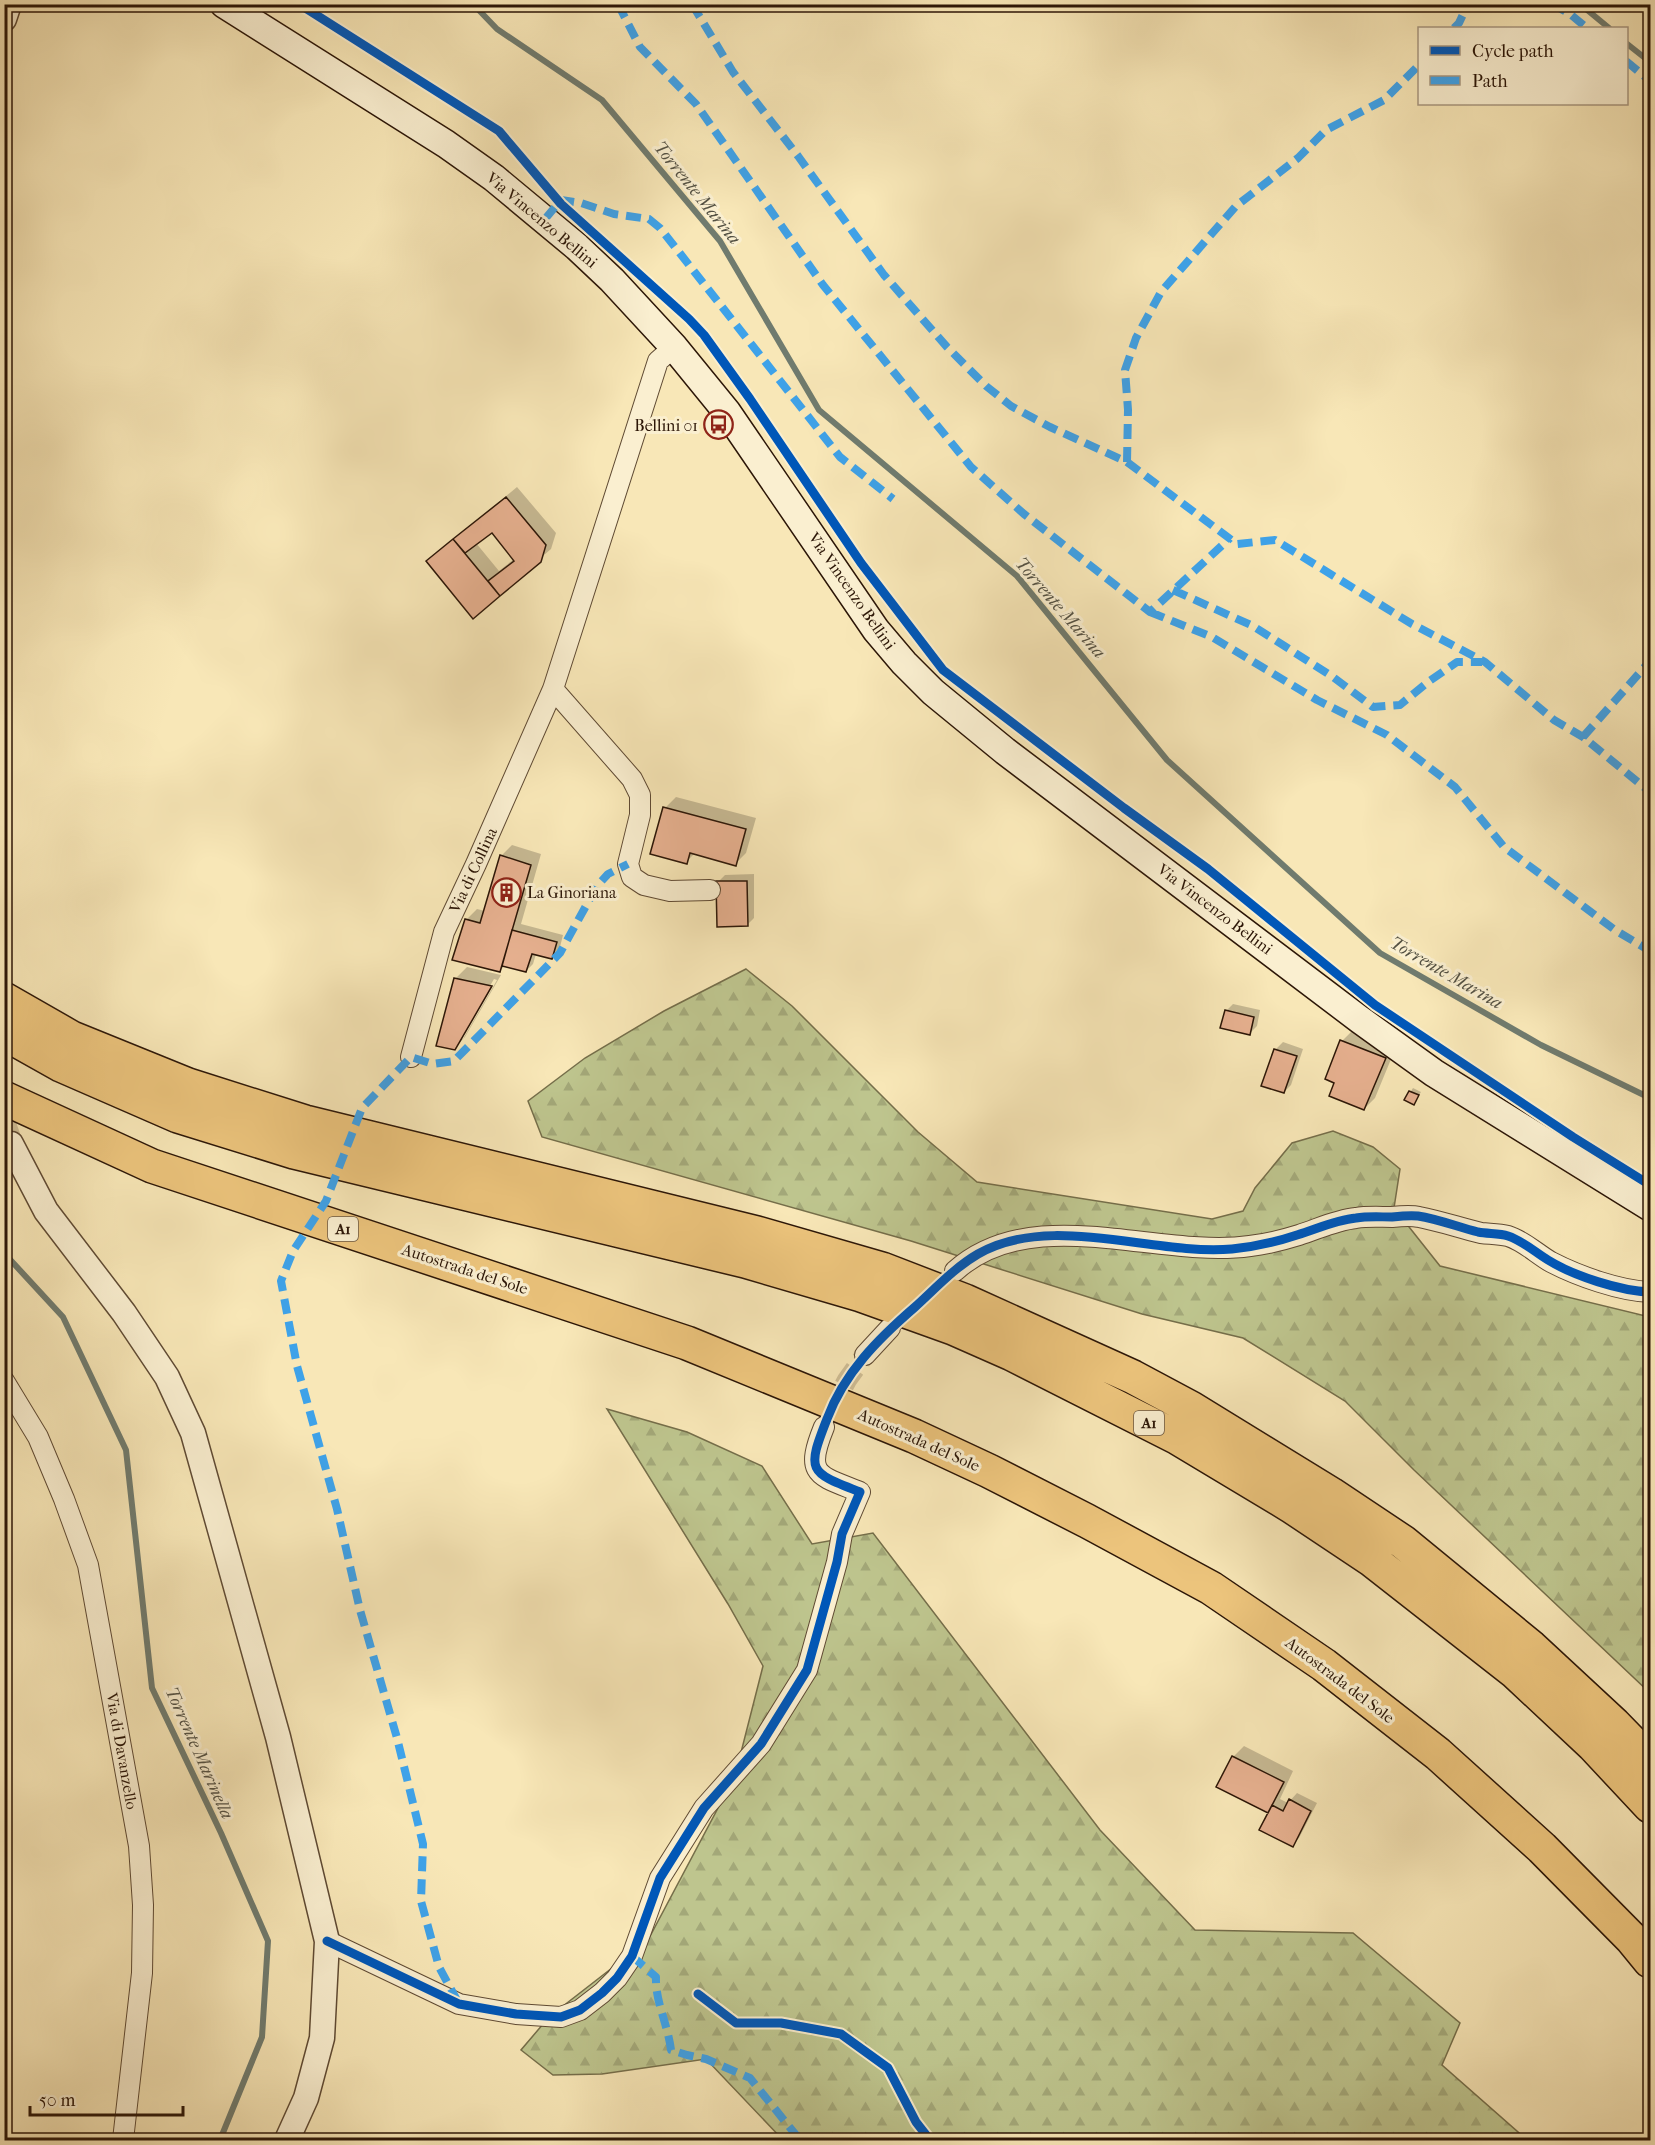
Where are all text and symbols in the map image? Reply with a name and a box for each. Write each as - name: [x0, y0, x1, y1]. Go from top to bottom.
- legend: [1418, 27, 1628, 105]
- text: Cycle path: [1472, 41, 1553, 62]
- text: Path: [1472, 71, 1508, 92]
- water label: Torrente Marina: [649, 137, 745, 249]
- street label: Via Vincenzo Bellini: [482, 167, 602, 272]
- bus stop icon: Bellini 01: [703, 409, 735, 441]
- place label: Bellini 01: [634, 416, 698, 435]
- street label: Via Vincenzo Bellini: [804, 528, 900, 654]
- water label: Torrente Marina: [1011, 553, 1109, 663]
- street label: Via di Collina: [445, 824, 501, 917]
- street label: Via Vincenzo Bellini: [1153, 859, 1276, 959]
- building icon: La Ginoriana: [490, 876, 522, 908]
- place label: La Ginoriana: [527, 883, 617, 902]
- water label: Torrente Marina: [1386, 932, 1506, 1014]
- road number: A1: [328, 1217, 358, 1241]
- street label: Autostrada del Sole: [399, 1239, 530, 1298]
- street label: Autostrada del Sole: [854, 1404, 983, 1475]
- road number: A1: [1134, 1411, 1164, 1435]
- street label: Autostrada del Sole: [1281, 1632, 1398, 1727]
- water label: Torrente Marinella: [160, 1684, 238, 1822]
- street label: Via di Davanzello: [102, 1690, 142, 1811]
- scale bar: [30, 2079, 183, 2117]
- text: 50 m: [39, 2090, 76, 2111]

